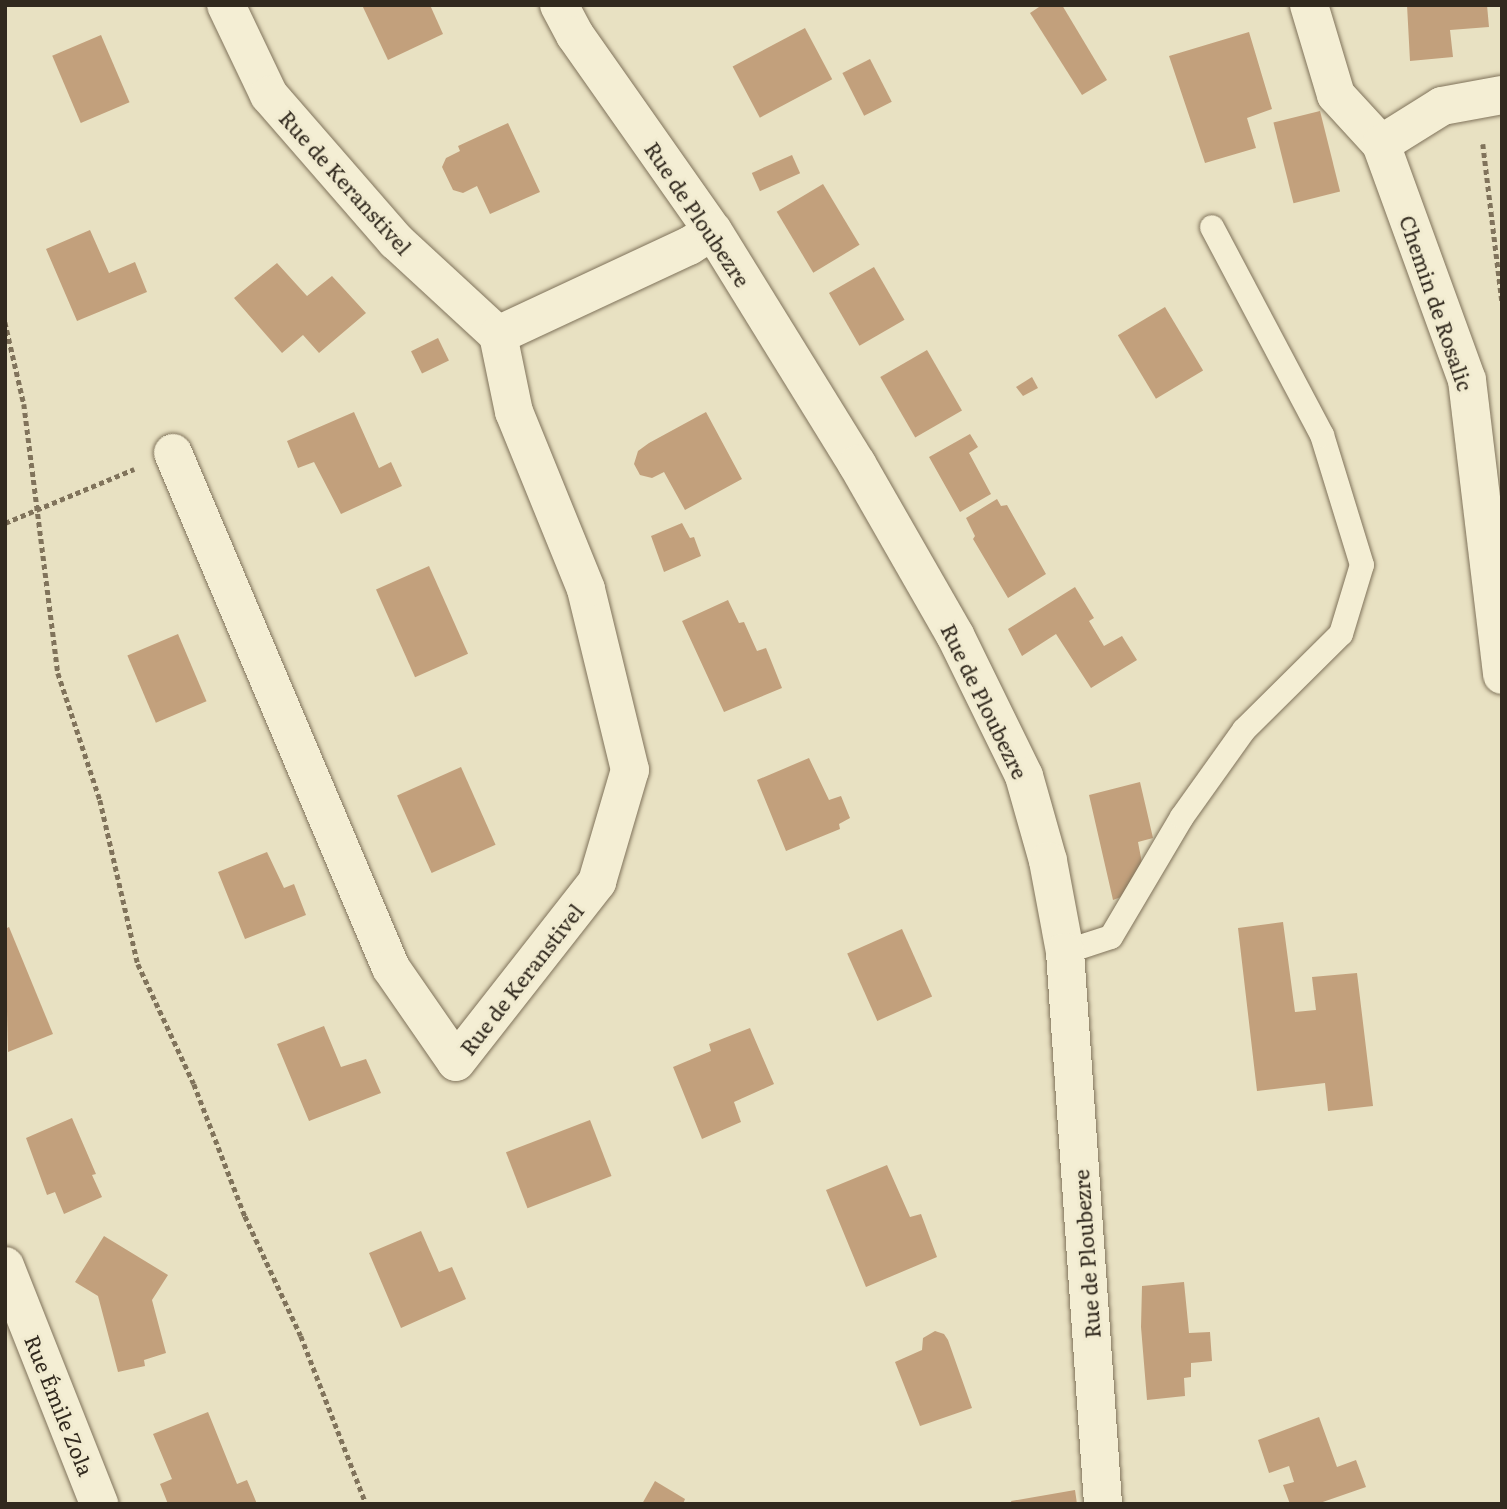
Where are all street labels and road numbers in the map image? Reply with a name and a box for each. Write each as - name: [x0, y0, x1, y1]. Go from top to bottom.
- street label: Rue de Keranstivel: [275, 105, 417, 259]
- street label: Rue de Ploubezre: [640, 137, 756, 291]
- street label: Chemin de Rosalic: [1395, 212, 1479, 394]
- street label: Rue de Ploubezre: [937, 619, 1033, 783]
- street label: Rue de Keranstivel: [454, 898, 588, 1060]
- street label: Rue de Ploubezre: [1068, 1169, 1104, 1339]
- street label: Rue Émile Zola: [20, 1331, 100, 1479]

